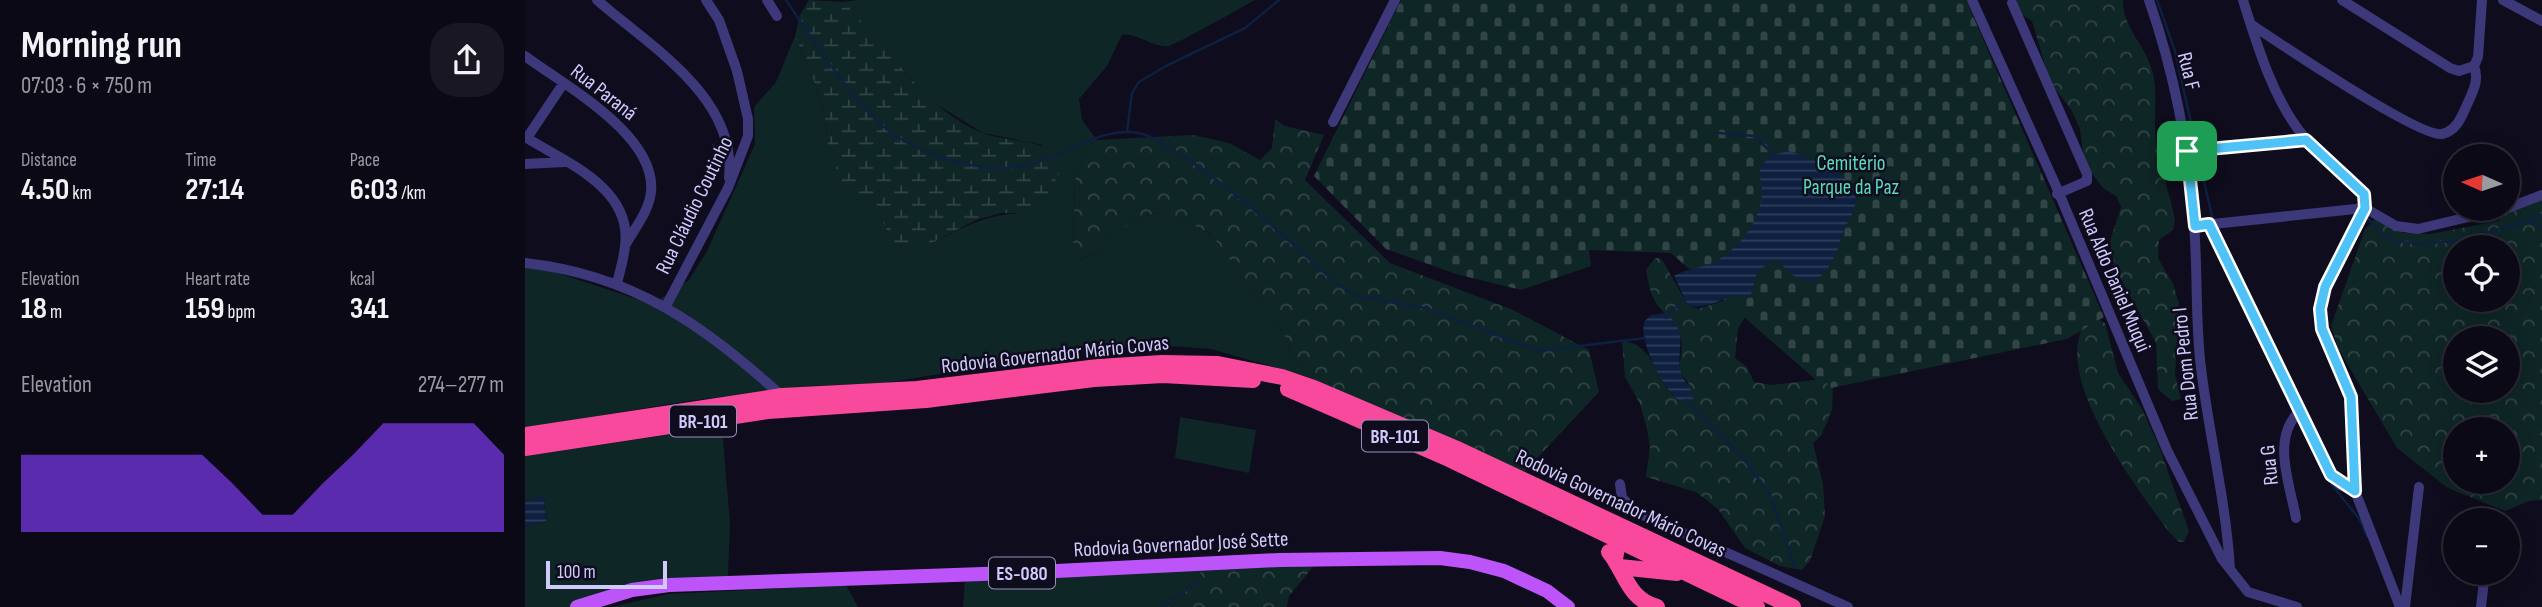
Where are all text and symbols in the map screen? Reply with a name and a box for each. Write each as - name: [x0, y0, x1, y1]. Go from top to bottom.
- text: Morning run: [21, 23, 182, 68]
- button: share: [430, 23, 504, 97]
- street label: Rua F: [2172, 50, 2205, 93]
- street label: Rua Paraná: [565, 59, 642, 126]
- text: 07:03 · 6 × 750 m: [21, 72, 152, 100]
- pin: [2157, 121, 2217, 181]
- street label: Rua Cláudio Coutinho: [650, 132, 739, 278]
- icon: arrive: [2168, 132, 2206, 170]
- north arrow: [2443, 144, 2520, 220]
- map controls: [2443, 144, 2520, 585]
- text: Distance: [21, 149, 77, 172]
- text: Time: [185, 149, 216, 172]
- text: Pace: [350, 149, 380, 172]
- park label: Cemitério Parque da Paz: [1803, 151, 1899, 200]
- text: 4.50: [21, 172, 69, 208]
- text: 27:14: [185, 172, 244, 208]
- text: 6:03: [350, 172, 398, 208]
- text: km: [69, 182, 92, 205]
- text: /km: [398, 182, 426, 205]
- street label: Rua Aldo Daniel Muqui: [2073, 205, 2156, 356]
- button: locate: [2443, 235, 2520, 312]
- text: Elevation: [21, 268, 80, 291]
- text: Heart rate: [185, 268, 250, 291]
- text: kcal: [350, 268, 375, 291]
- text: 18: [21, 291, 47, 327]
- text: 159: [185, 291, 225, 327]
- text: 341: [350, 291, 389, 327]
- text: m: [47, 301, 62, 324]
- text: bpm: [225, 301, 256, 324]
- street label: Rua Dom Pedro I: [2167, 306, 2204, 422]
- button: layers: [2443, 326, 2520, 403]
- street label: Rodovia Governador Mário Covas: [940, 330, 1170, 379]
- text: Elevation: [21, 371, 92, 399]
- text: 274–277 m: [418, 371, 504, 399]
- road number: BR-101: [670, 406, 736, 436]
- button: +: [2443, 417, 2520, 494]
- road number: BR-101: [1362, 420, 1428, 452]
- street label: Rodovia Governador Mário Covas: [1512, 444, 1730, 563]
- street label: Rua G: [2255, 444, 2284, 486]
- button: −: [2443, 508, 2520, 585]
- street label: Rodovia Governador José Sette: [1073, 526, 1289, 563]
- scale bar: [546, 558, 667, 590]
- road number: ES-080: [989, 558, 1055, 588]
- text: 100 m: [557, 561, 596, 584]

